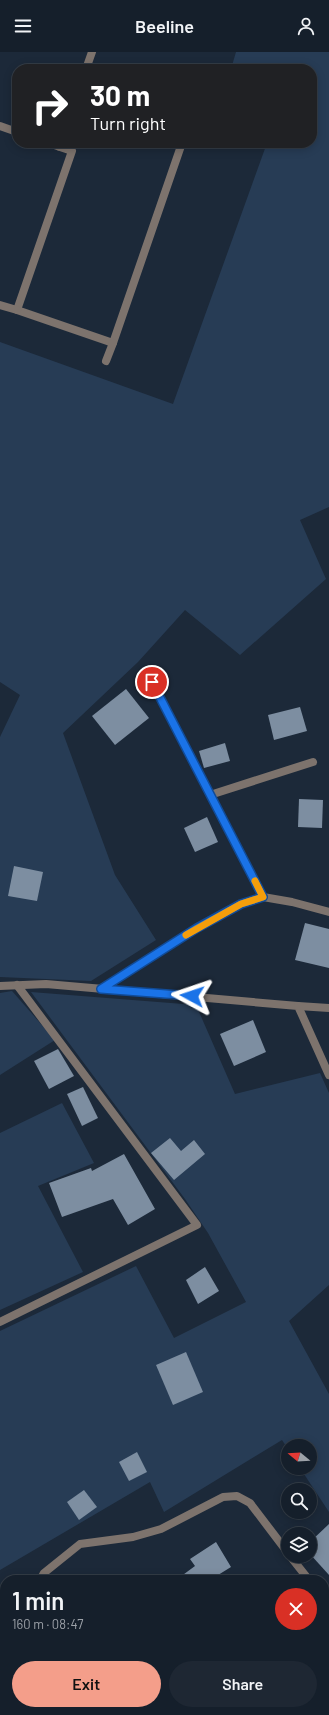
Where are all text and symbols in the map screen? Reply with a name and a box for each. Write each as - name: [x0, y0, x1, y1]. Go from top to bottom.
- icon: menu: [12, 15, 34, 37]
- text: Beeline: [135, 15, 194, 37]
- icon: person: [295, 15, 317, 37]
- text: 30 m: [90, 78, 150, 112]
- icon: right: [24, 80, 76, 132]
- text: Turn right: [90, 112, 166, 134]
- pin: [135, 665, 169, 699]
- icon: arrive: [141, 671, 163, 693]
- position arrow: [171, 975, 213, 1017]
- north arrow: [281, 1439, 317, 1475]
- map controls: [281, 1439, 317, 1563]
- button: search: [281, 1483, 317, 1519]
- button: layers: [281, 1527, 317, 1563]
- text: 1 min: [12, 1586, 64, 1615]
- button: close: [275, 1588, 317, 1630]
- text: 160 m · 08:47: [12, 1616, 83, 1632]
- button: Exit: [12, 1661, 161, 1707]
- button: Share: [169, 1661, 317, 1707]

